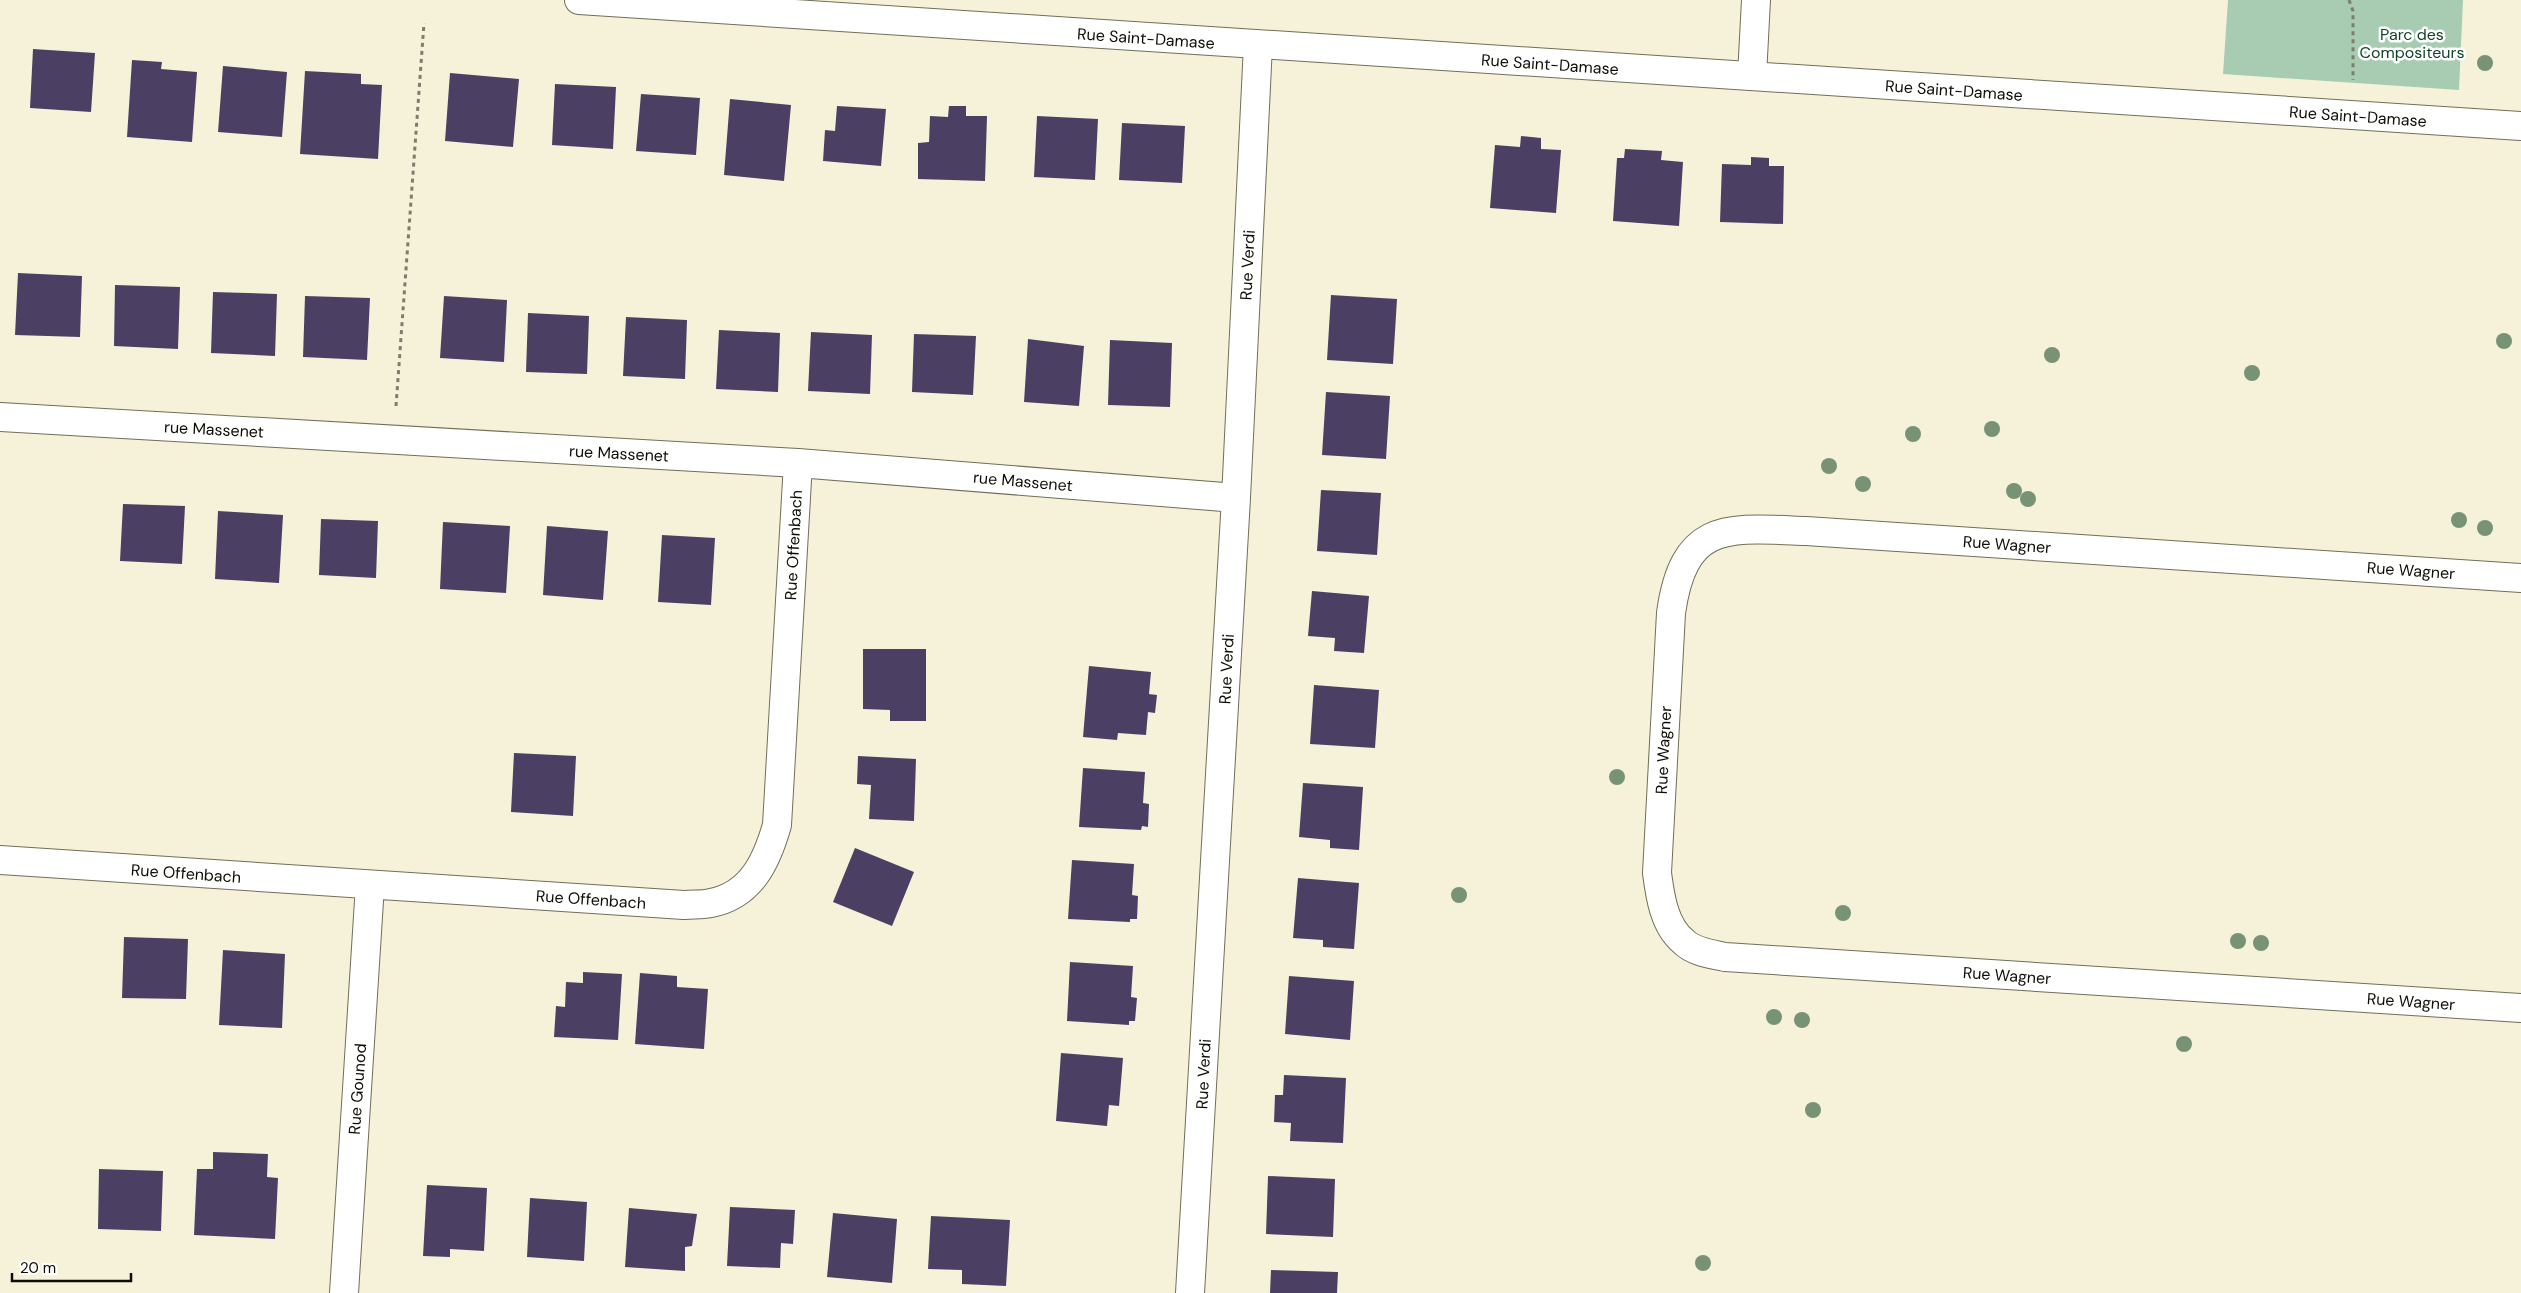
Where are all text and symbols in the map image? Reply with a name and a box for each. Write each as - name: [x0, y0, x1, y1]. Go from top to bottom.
- street label: Rue Saint-Damase: [1077, 23, 1215, 54]
- park label: Parc des Compositeurs: [2360, 24, 2464, 63]
- street label: Rue Saint-Damase: [1481, 49, 1619, 80]
- street label: Rue Saint-Damase: [1885, 75, 2023, 106]
- street label: Rue Saint-Damase: [2289, 101, 2427, 132]
- street label: Rue Verdi: [1235, 229, 1260, 301]
- street label: rue Massenet: [163, 416, 264, 443]
- street label: rue Massenet: [568, 440, 669, 467]
- street label: rue Massenet: [972, 467, 1074, 496]
- street label: Rue Offenbach: [780, 489, 807, 601]
- street label: Rue Wagner: [1962, 531, 2052, 558]
- street label: Rue Wagner: [2366, 557, 2456, 584]
- street label: Rue Verdi: [1214, 633, 1239, 705]
- street label: Rue Wagner: [1651, 705, 1676, 795]
- street label: Rue Offenbach: [130, 859, 242, 888]
- street label: Rue Offenbach: [535, 885, 647, 914]
- street label: Rue Wagner: [1962, 962, 2052, 989]
- street label: Rue Wagner: [2366, 988, 2456, 1015]
- street label: Rue Verdi: [1191, 1038, 1216, 1110]
- street label: Rue Gounod: [344, 1043, 371, 1135]
- scale bar: [12, 1250, 131, 1282]
- text: 20 m: [20, 1258, 56, 1278]

